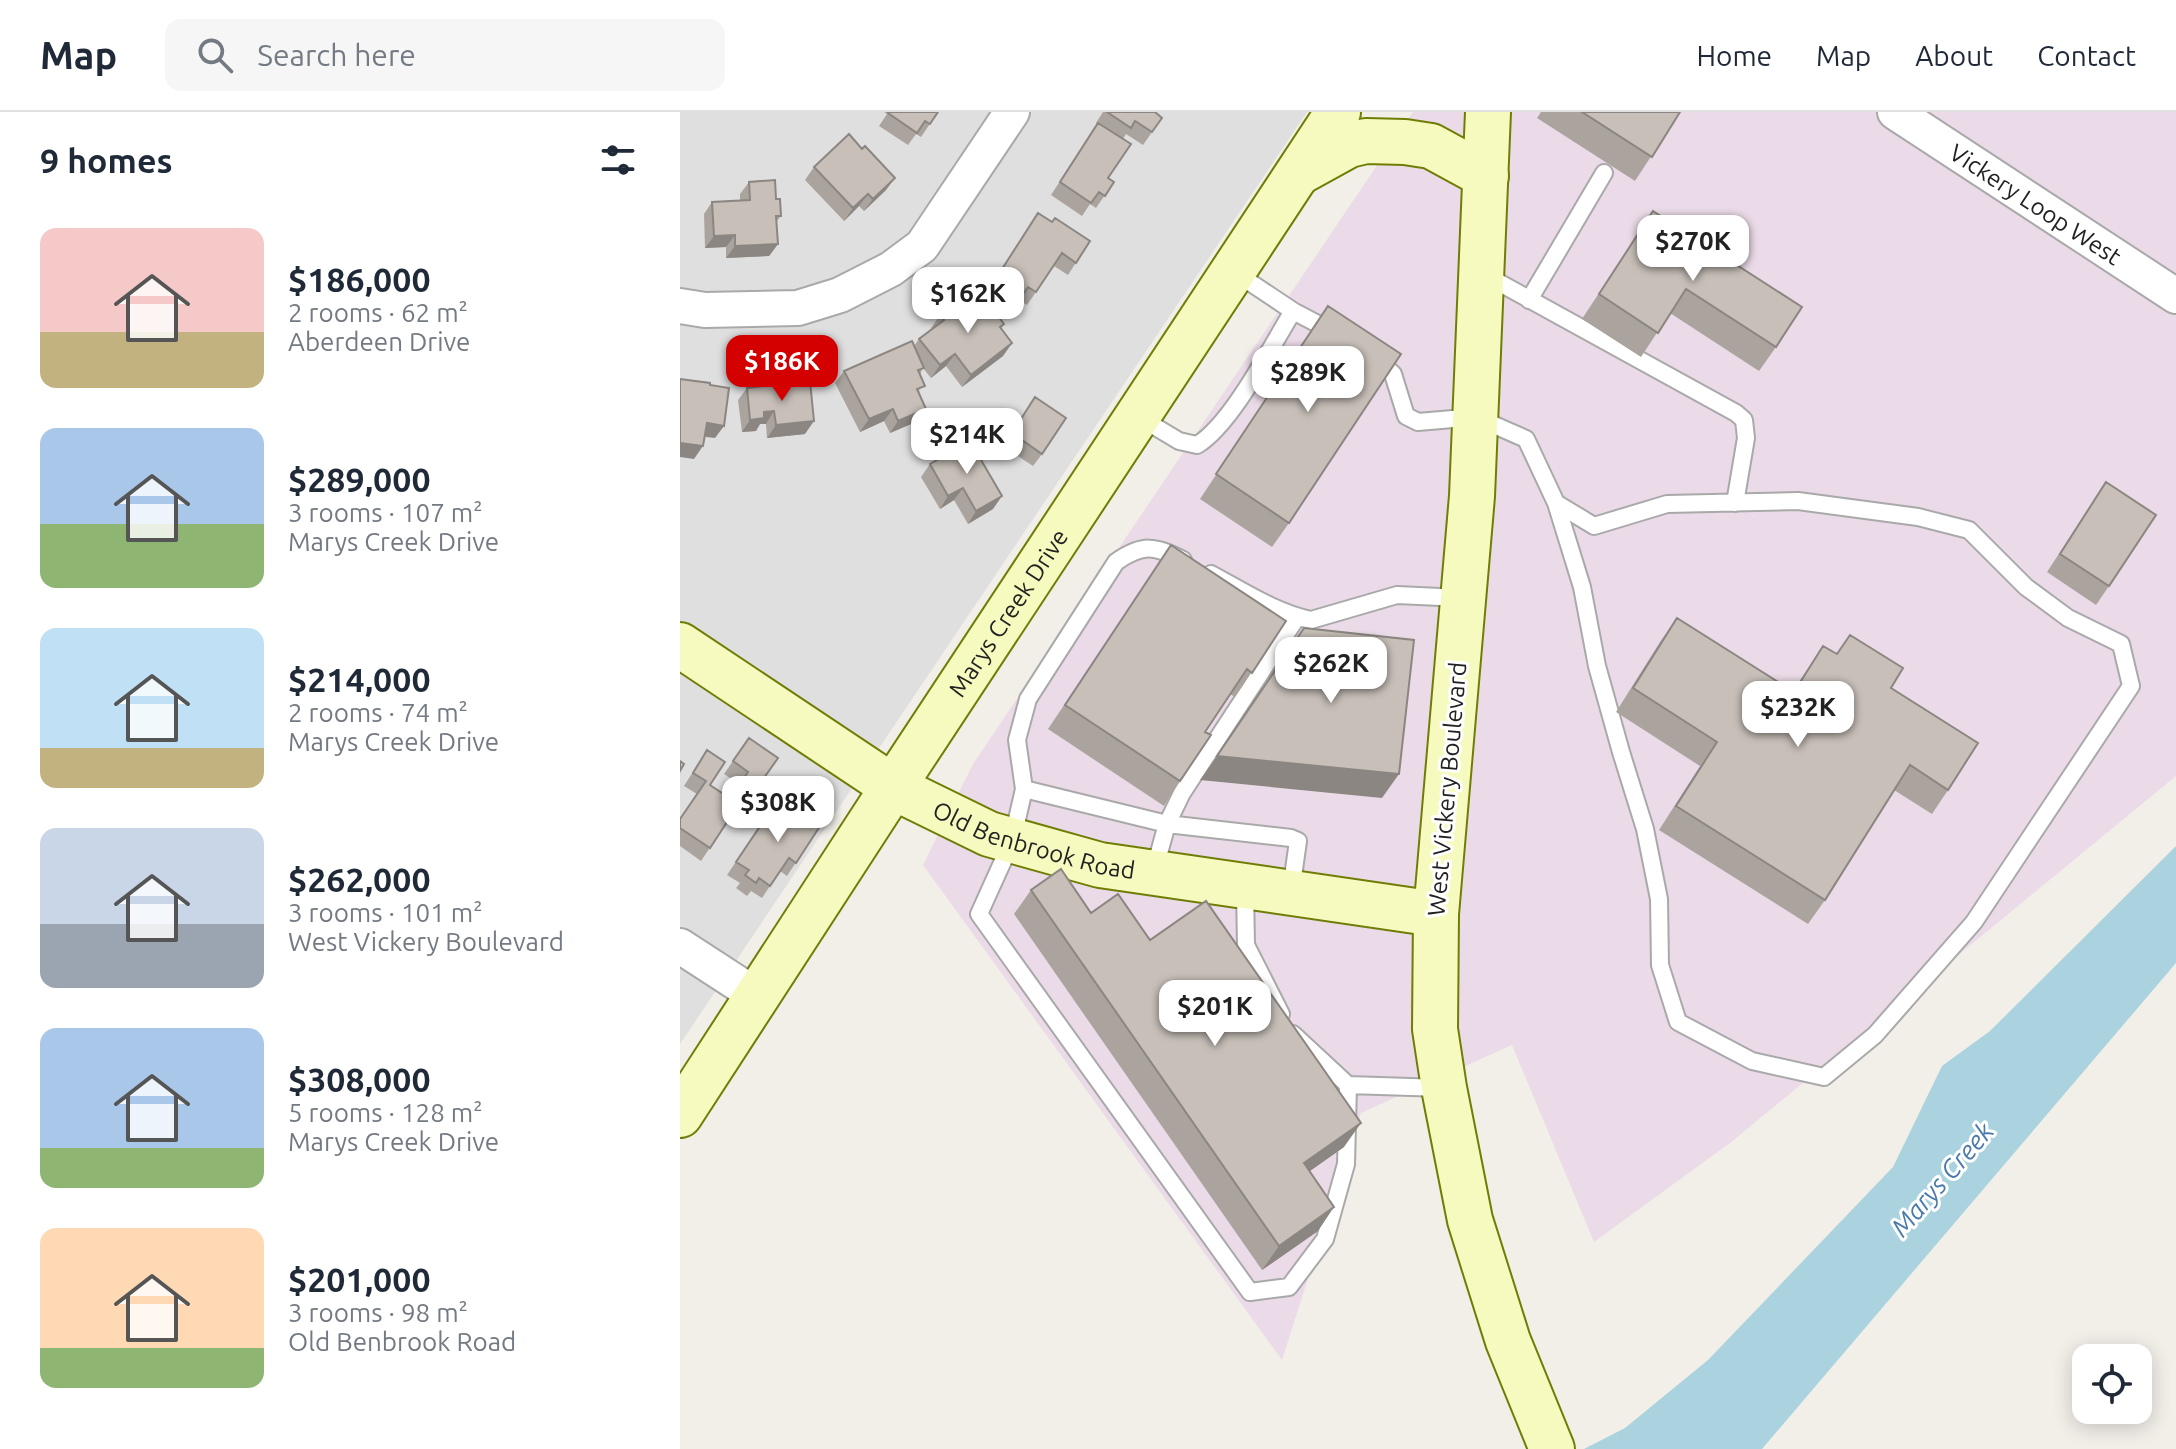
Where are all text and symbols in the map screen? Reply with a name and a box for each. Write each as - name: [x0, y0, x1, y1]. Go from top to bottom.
- search box: [165, 19, 725, 91]
- icon: search: [193, 33, 237, 77]
- text: Map: [40, 34, 117, 76]
- text: Search here: [257, 38, 416, 72]
- text: Home: [1697, 40, 1772, 71]
- text: Map: [1816, 40, 1871, 71]
- text: About: [1915, 40, 1993, 71]
- text: Contact: [2037, 40, 2136, 71]
- icon: filters: [596, 138, 640, 182]
- street label: Vickery Loop West: [1945, 138, 2127, 270]
- text: 9 homes: [40, 141, 173, 179]
- pin: $270K: [1637, 215, 1749, 283]
- text: $270K: [1655, 226, 1731, 255]
- icon: home: [104, 260, 200, 356]
- text: $186,000: [288, 260, 431, 298]
- pin: $162K: [912, 267, 1024, 335]
- text: $162K: [930, 278, 1006, 307]
- text: 2 rooms · 62 m²: [288, 298, 468, 327]
- text: Aberdeen Drive: [288, 327, 470, 356]
- pin: $186K: [726, 335, 838, 403]
- text: $186K: [744, 346, 820, 375]
- pin: $289K: [1252, 346, 1364, 414]
- text: $289K: [1270, 357, 1346, 386]
- pin: $214K: [911, 408, 1023, 476]
- text: $214K: [929, 419, 1005, 448]
- icon: home: [104, 460, 200, 556]
- text: $289,000: [288, 460, 431, 498]
- text: 3 rooms · 107 m²: [288, 498, 483, 527]
- street label: Marys Creek Drive: [943, 524, 1073, 701]
- text: Marys Creek Drive: [288, 527, 499, 556]
- pin: $262K: [1275, 637, 1387, 705]
- text: $262K: [1293, 648, 1369, 677]
- icon: home: [104, 660, 200, 756]
- text: $214,000: [288, 660, 431, 698]
- street label: West Vickery Boulevard: [1422, 661, 1472, 917]
- pin: $232K: [1742, 681, 1854, 749]
- text: $232K: [1760, 692, 1836, 721]
- text: 2 rooms · 74 m²: [288, 698, 468, 727]
- text: Marys Creek Drive: [288, 727, 499, 756]
- pin: $308K: [722, 776, 834, 844]
- text: $308K: [740, 787, 816, 816]
- street label: Old Benbrook Road: [929, 795, 1137, 883]
- icon: home: [104, 860, 200, 956]
- text: $262,000: [288, 860, 431, 898]
- text: 3 rooms · 101 m²: [288, 898, 483, 927]
- text: West Vickery Boulevard: [288, 927, 564, 956]
- pin: $201K: [1159, 980, 1271, 1048]
- text: $201K: [1177, 991, 1253, 1020]
- icon: home: [104, 1060, 200, 1156]
- text: $308,000: [288, 1060, 431, 1098]
- text: 5 rooms · 128 m²: [288, 1098, 483, 1127]
- water label: Marys Creek: [1885, 1116, 2000, 1242]
- text: Marys Creek Drive: [288, 1127, 499, 1156]
- icon: home: [104, 1260, 200, 1356]
- text: $201,000: [288, 1260, 431, 1298]
- text: 3 rooms · 98 m²: [288, 1298, 468, 1327]
- text: Old Benbrook Road: [288, 1327, 516, 1356]
- map controls: [2072, 1344, 2152, 1424]
- button: locate: [2072, 1344, 2152, 1424]

